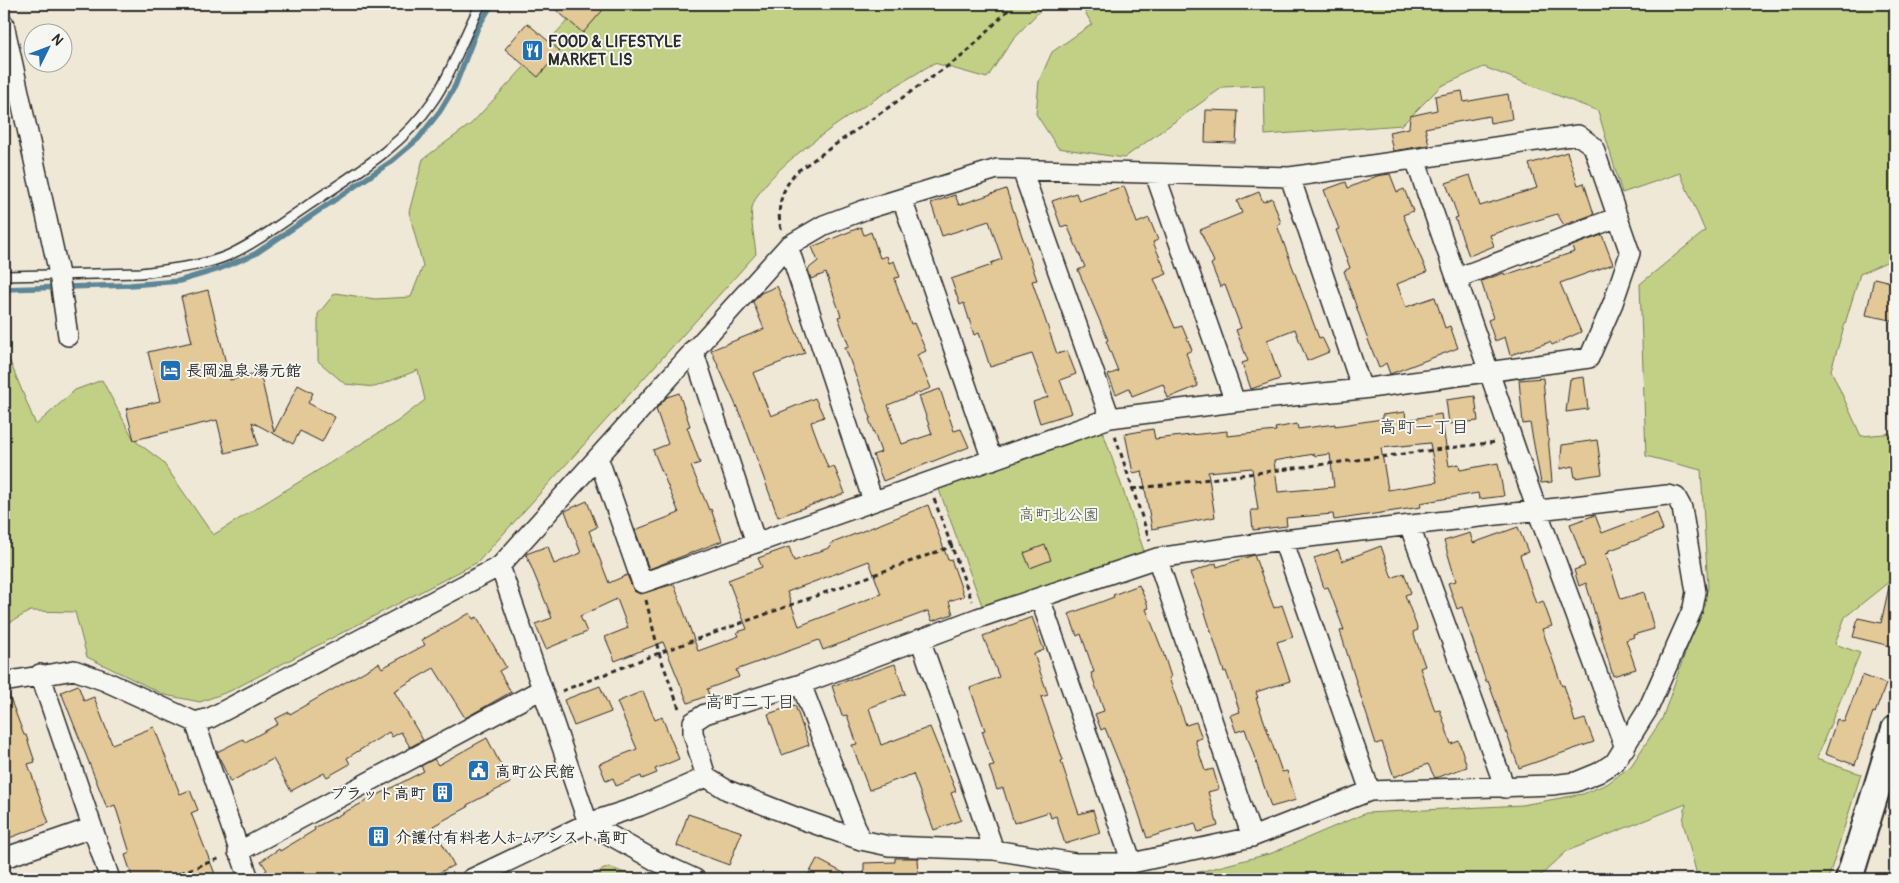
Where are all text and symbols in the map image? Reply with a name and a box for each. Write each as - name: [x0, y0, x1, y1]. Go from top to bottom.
- north arrow: [22, 22, 72, 72]
- text: N: [48, 30, 67, 49]
- place label: FOOD & LIFESTYLE MARKET LIS: [548, 32, 682, 70]
- restaurant icon: FOOD & LIFESTYLE MARKET LIS: [520, 38, 544, 62]
- hotel icon: 長岡温泉 湯元館: [158, 358, 182, 382]
- place label: 長岡温泉 湯元館: [186, 361, 301, 381]
- district label: 高町一丁目: [1379, 416, 1469, 439]
- park label: 高町北公園: [1019, 505, 1099, 525]
- district label: 高町二丁目: [705, 691, 795, 714]
- public building icon: 高町公民館: [467, 759, 491, 783]
- place label: 高町公民館: [495, 762, 575, 782]
- building icon: プラット高町: [430, 781, 454, 805]
- place label: プラット高町: [330, 784, 426, 804]
- building icon: 介護付有料老人ﾎｰﾑアシスト高町: [367, 825, 391, 849]
- place label: 介護付有料老人ﾎｰﾑアシスト高町: [395, 828, 628, 848]

